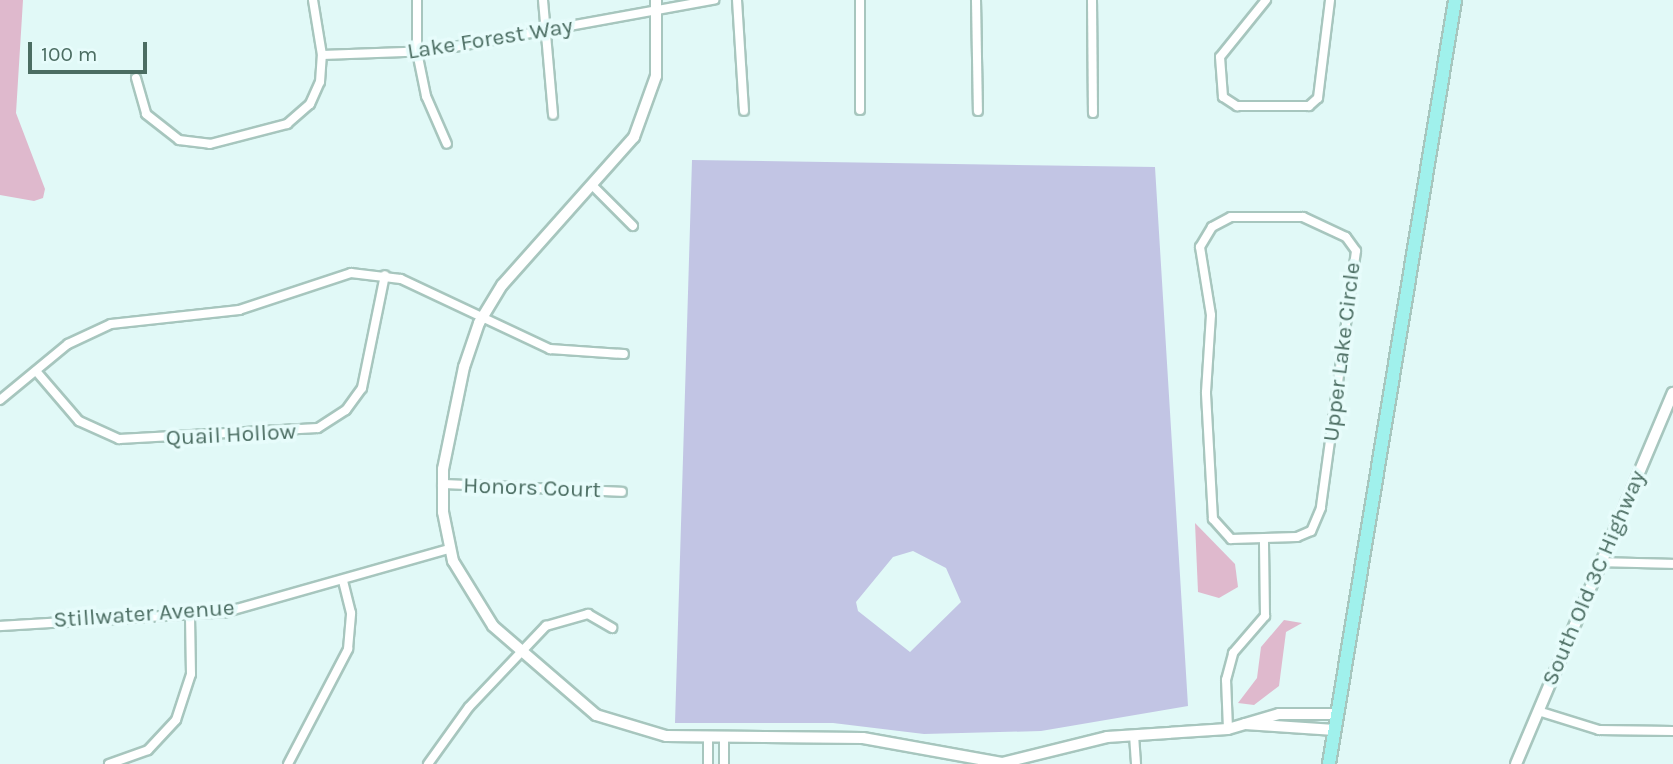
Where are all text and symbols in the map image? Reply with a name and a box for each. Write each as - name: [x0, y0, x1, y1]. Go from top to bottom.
- street label: Lake Forest Way: [405, 12, 575, 66]
- scale bar: [32, 28, 150, 72]
- text: 100 m: [41, 42, 98, 66]
- street label: Upper Lake Circle: [1317, 261, 1367, 443]
- street label: Quail Hollow: [165, 418, 297, 452]
- street label: South Old 3C Highway: [1536, 466, 1652, 690]
- street label: Honors Court: [463, 472, 601, 504]
- street label: Stillwater Avenue: [52, 594, 236, 634]

